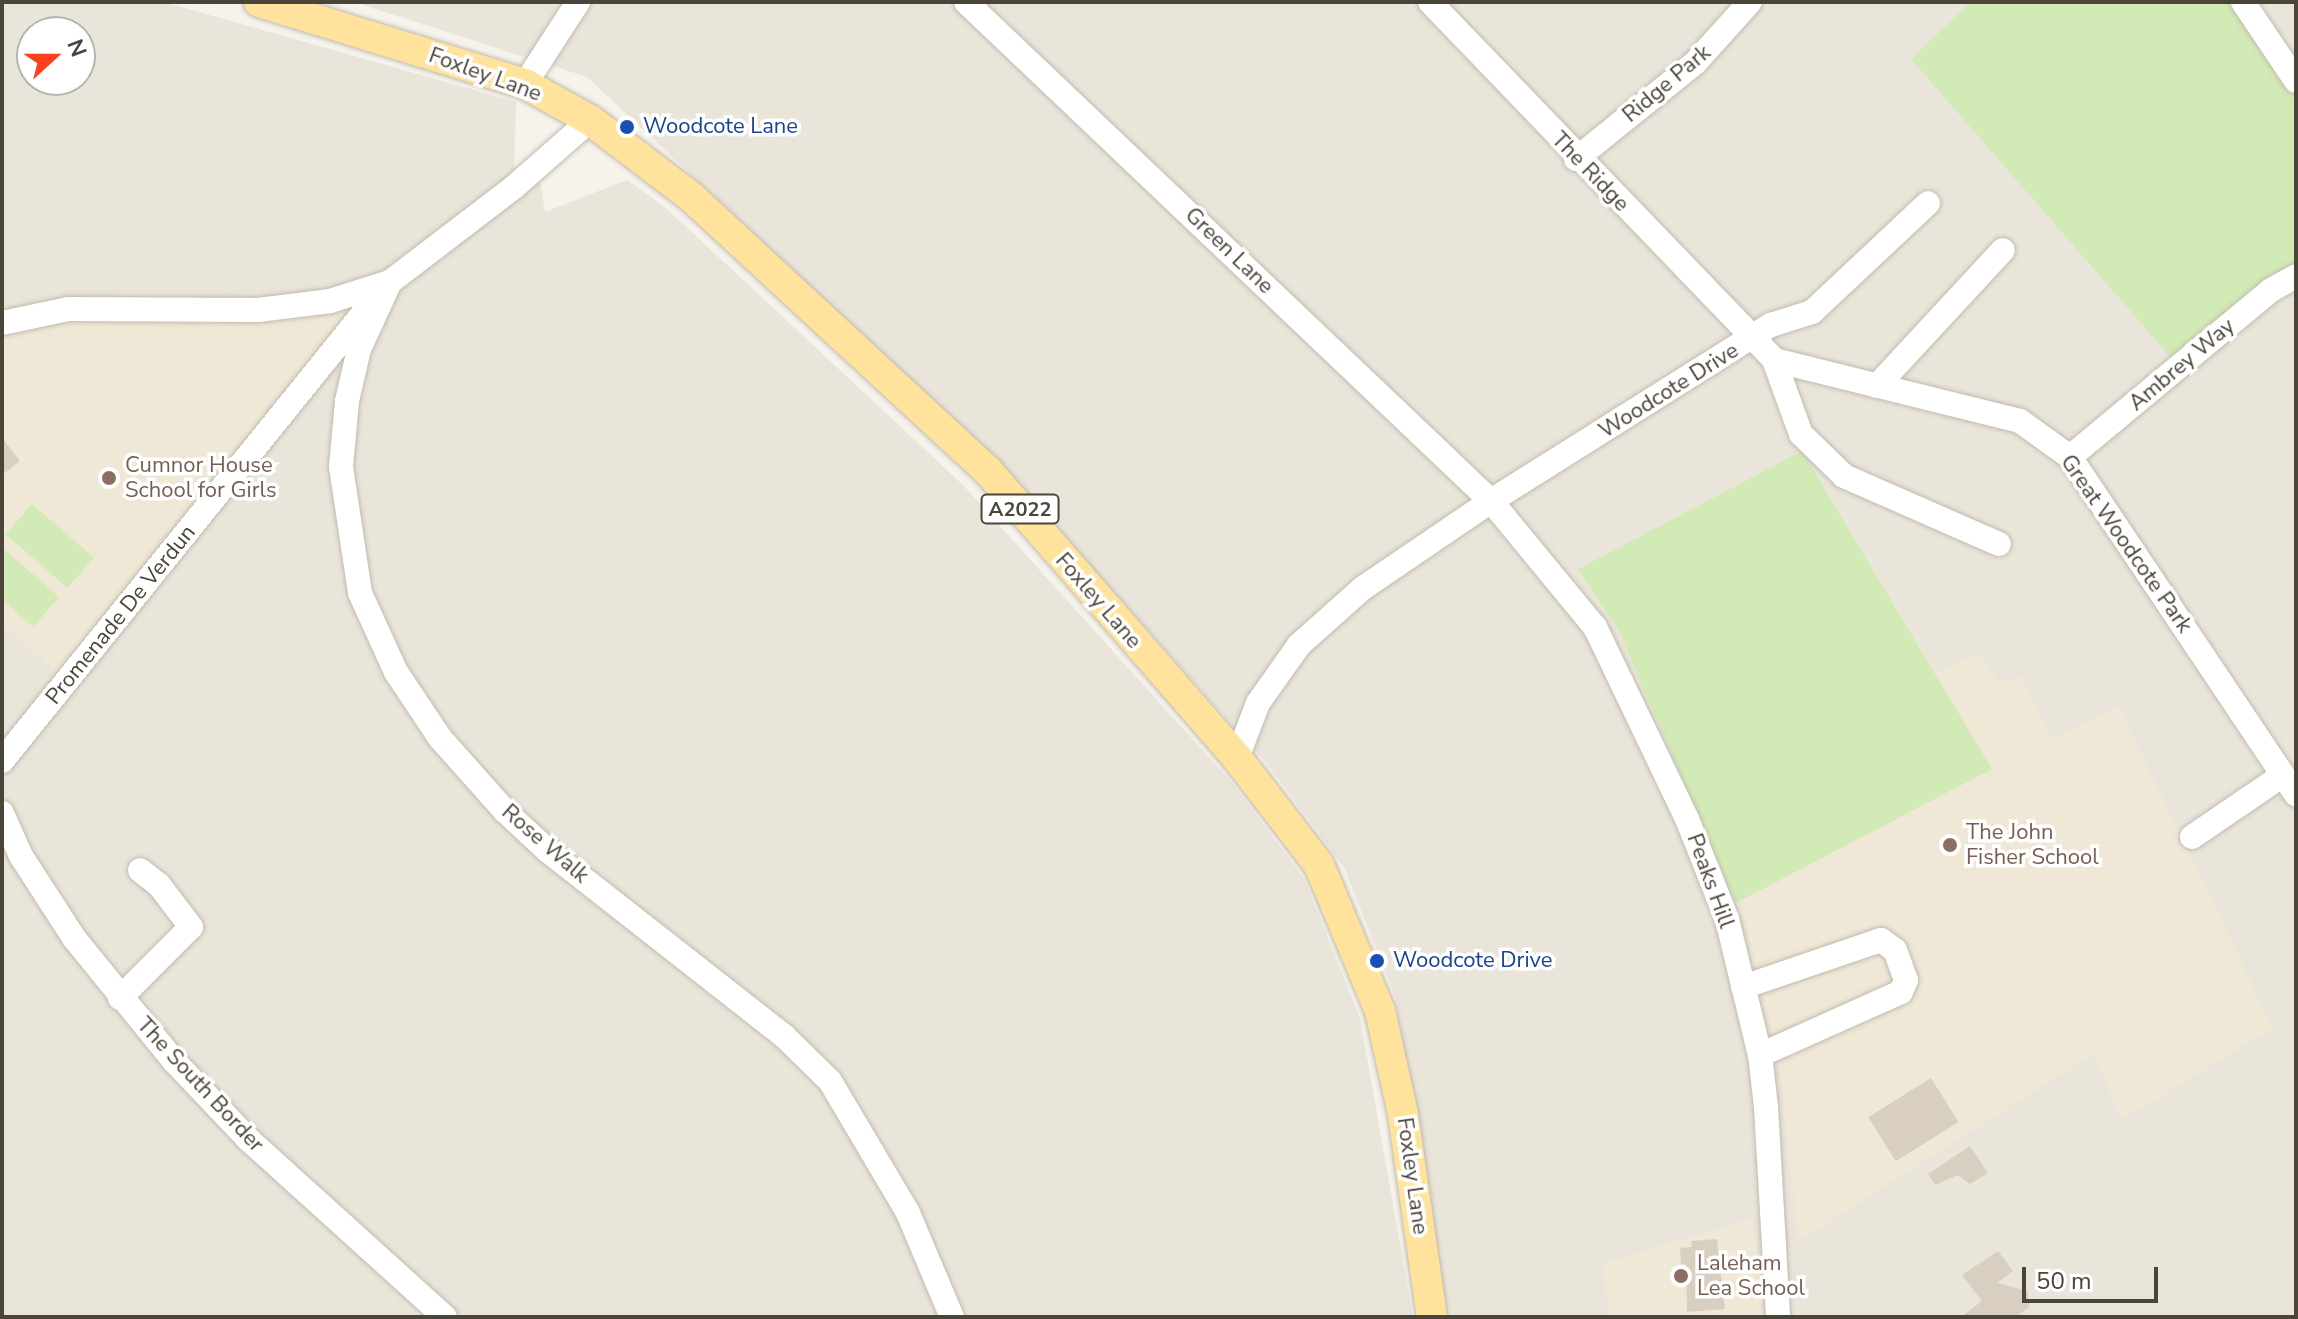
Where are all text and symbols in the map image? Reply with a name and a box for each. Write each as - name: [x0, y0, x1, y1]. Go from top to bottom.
- north arrow: [16, 16, 96, 96]
- text: N: [60, 35, 93, 61]
- street label: Ridge Park: [1618, 40, 1716, 128]
- street label: Foxley Lane: [425, 42, 545, 108]
- place label: Woodcote Lane: [643, 114, 798, 140]
- marker: Woodcote Lane: [618, 118, 636, 136]
- street label: The Ridge: [1546, 127, 1634, 217]
- street label: Green Lane: [1179, 202, 1279, 300]
- street label: Ambrey Way: [2124, 313, 2240, 417]
- street label: Woodcote Drive: [1594, 338, 1744, 444]
- street label: Great Woodcote Park: [2054, 450, 2198, 638]
- place label: Cumnor House School for Girls: [125, 452, 277, 504]
- marker: Cumnor House School for Girls: [100, 469, 118, 487]
- road number: A2022: [980, 493, 1060, 525]
- street label: Promenade De Verdun: [41, 520, 201, 710]
- street label: Foxley Lane: [1049, 548, 1147, 654]
- street label: Rose Walk: [496, 799, 594, 889]
- place label: The John Fisher School: [1966, 819, 2099, 870]
- street label: Peaks Hill: [1681, 830, 1739, 932]
- marker: The John Fisher School: [1941, 836, 1959, 854]
- place label: Woodcote Drive: [1393, 948, 1552, 974]
- marker: Woodcote Drive: [1368, 952, 1386, 970]
- street label: The South Border: [131, 1012, 269, 1158]
- street label: Foxley Lane: [1391, 1116, 1433, 1236]
- place label: Laleham Lea School: [1697, 1250, 1805, 1302]
- scale bar: [2026, 1251, 2162, 1301]
- text: 50 m: [2036, 1265, 2092, 1297]
- marker: Laleham Lea School: [1672, 1267, 1690, 1285]

